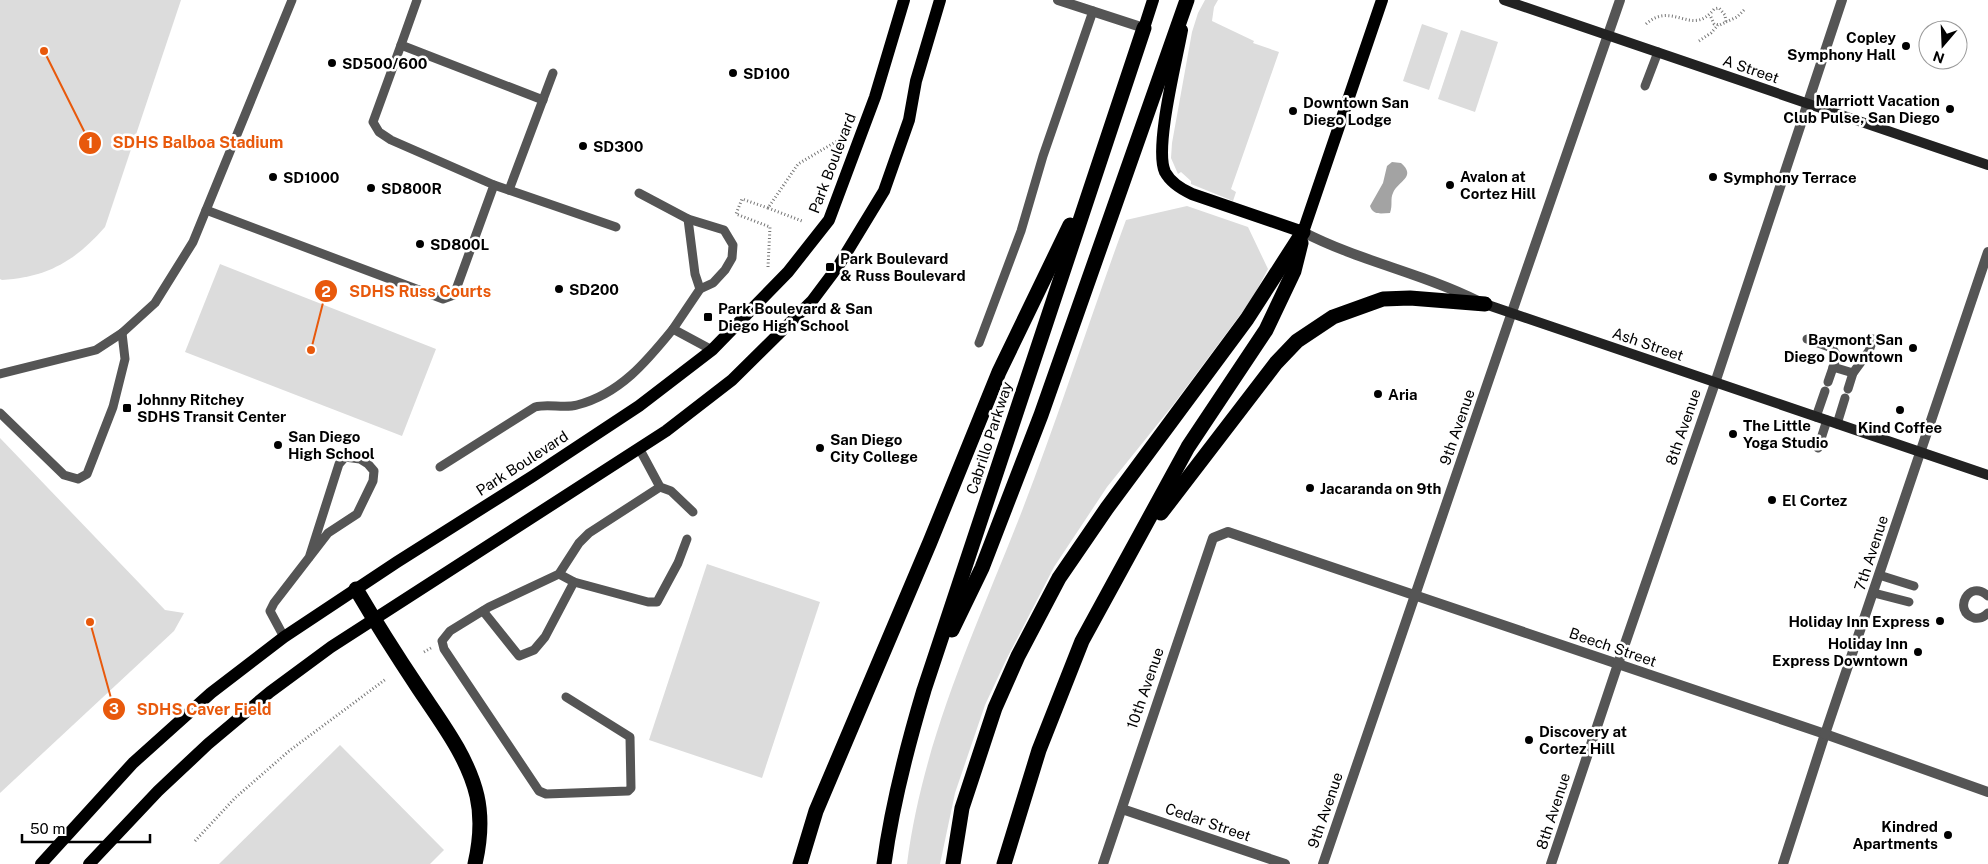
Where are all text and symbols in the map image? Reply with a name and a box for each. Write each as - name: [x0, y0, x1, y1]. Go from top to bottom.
- north arrow: [1918, 20, 1968, 70]
- place label: Copley Symphony Hall: [1787, 29, 1897, 63]
- marker: Copley Symphony Hall: [1900, 40, 1912, 52]
- text: N: [1931, 48, 1947, 67]
- street label: A Street: [1721, 52, 1781, 87]
- place label: SD500/600: [342, 55, 428, 72]
- marker: SD500/600: [326, 57, 338, 69]
- place label: SD100: [743, 65, 790, 82]
- marker: SD100: [727, 67, 739, 79]
- place label: Marriott Vacation Club Pulse, San Diego: [1783, 92, 1940, 126]
- place label: Downtown San Diego Lodge: [1303, 94, 1409, 128]
- marker: Marriott Vacation Club Pulse, San Diego: [1944, 103, 1956, 115]
- marker: Downtown San Diego Lodge: [1287, 105, 1299, 117]
- street label: Park Boulevard: [805, 111, 859, 215]
- callout: SDHS Balboa Stadium: [77, 127, 293, 158]
- text: SDHS Balboa Stadium: [113, 133, 283, 152]
- text: 1: [87, 134, 93, 151]
- place label: SD300: [593, 138, 644, 155]
- marker: SD300: [577, 140, 589, 152]
- place label: Avalon at Cortez Hill: [1460, 168, 1536, 202]
- place label: SD1000: [283, 169, 340, 186]
- place label: Symphony Terrace: [1723, 169, 1857, 186]
- marker: SD1000: [267, 171, 279, 183]
- marker: Symphony Terrace: [1707, 171, 1719, 183]
- marker: Avalon at Cortez Hill: [1444, 179, 1456, 191]
- place label: SD800R: [381, 180, 442, 197]
- marker: SD800R: [365, 182, 377, 194]
- place label: SD800L: [430, 236, 489, 253]
- marker: SD800L: [414, 238, 426, 250]
- place label: Park Boulevard & Russ Boulevard: [840, 250, 966, 284]
- marker: Park Boulevard & Russ Boulevard: [824, 261, 836, 273]
- callout: SDHS Russ Courts: [314, 276, 501, 307]
- place label: SD200: [569, 281, 619, 298]
- text: SDHS Russ Courts: [349, 282, 491, 301]
- text: 2: [321, 283, 331, 300]
- marker: SD200: [553, 283, 565, 295]
- place label: Park Boulevard & San Diego High School: [718, 300, 873, 334]
- marker: Park Boulevard & San Diego High School: [702, 311, 714, 323]
- street label: Ash Street: [1610, 324, 1686, 364]
- place label: Baymont San Diego Downtown: [1784, 331, 1903, 365]
- marker: Baymont San Diego Downtown: [1907, 342, 1919, 354]
- street label: Cabrillo Parkway: [963, 380, 1015, 496]
- place label: Aria: [1388, 386, 1418, 403]
- street label: 9th Avenue: [1436, 387, 1478, 467]
- street label: 8th Avenue: [1662, 387, 1704, 467]
- marker: Aria: [1372, 388, 1384, 400]
- place label: Johnny Ritchey SDHS Transit Center: [137, 391, 286, 425]
- marker: Johnny Ritchey SDHS Transit Center: [121, 402, 133, 414]
- marker: Kind Coffee: [1894, 404, 1906, 416]
- place label: The Little Yoga Studio: [1743, 417, 1829, 451]
- place label: Kind Coffee: [1858, 419, 1942, 436]
- street label: Park Boulevard: [473, 427, 571, 499]
- place label: San Diego High School: [288, 428, 375, 462]
- marker: The Little Yoga Studio: [1727, 428, 1739, 440]
- place label: San Diego City College: [830, 431, 918, 465]
- marker: San Diego High School: [272, 439, 284, 451]
- marker: San Diego City College: [814, 442, 826, 454]
- place label: Jacaranda on 9th: [1320, 480, 1442, 497]
- marker: Jacaranda on 9th: [1304, 482, 1316, 494]
- place label: El Cortez: [1782, 492, 1847, 509]
- marker: El Cortez: [1766, 494, 1778, 506]
- street label: 7th Avenue: [1851, 513, 1891, 593]
- place label: Holiday Inn Express: [1788, 613, 1930, 630]
- marker: Holiday Inn Express: [1934, 615, 1946, 627]
- street label: Beech Street: [1567, 624, 1659, 670]
- place label: Holiday Inn Express Downtown: [1772, 635, 1908, 669]
- street label: 10th Avenue: [1123, 645, 1167, 731]
- marker: Holiday Inn Express Downtown: [1912, 646, 1924, 658]
- callout: SDHS Caver Field: [102, 694, 282, 725]
- text: 3: [109, 700, 119, 717]
- text: SDHS Caver Field: [137, 700, 271, 719]
- place label: Discovery at Cortez Hill: [1539, 723, 1627, 757]
- marker: Discovery at Cortez Hill: [1523, 734, 1535, 746]
- street label: 9th Avenue: [1304, 770, 1346, 850]
- street label: 8th Avenue: [1533, 771, 1573, 851]
- street label: Cedar Street: [1163, 799, 1253, 845]
- scale bar: [22, 812, 150, 844]
- place label: Kindred Apartments: [1852, 818, 1938, 852]
- text: 50 m: [30, 820, 65, 837]
- marker: Kindred Apartments: [1942, 829, 1954, 841]

